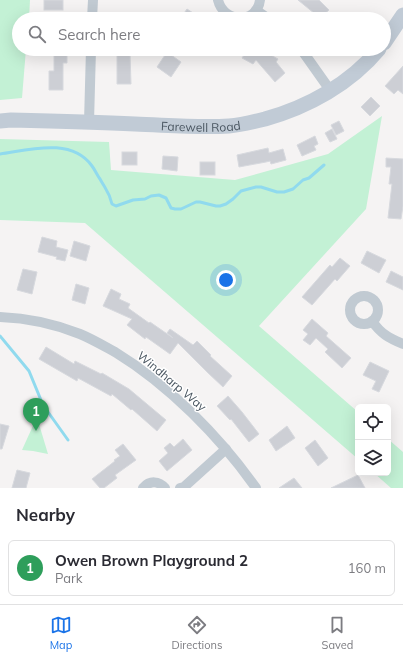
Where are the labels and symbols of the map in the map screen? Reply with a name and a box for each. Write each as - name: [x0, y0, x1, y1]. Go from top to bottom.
- street label: Farewell Road: [161, 117, 242, 134]
- your location: [216, 270, 236, 290]
- street label: Windharp Way: [134, 348, 210, 415]
- pin: 1: [23, 398, 49, 431]

